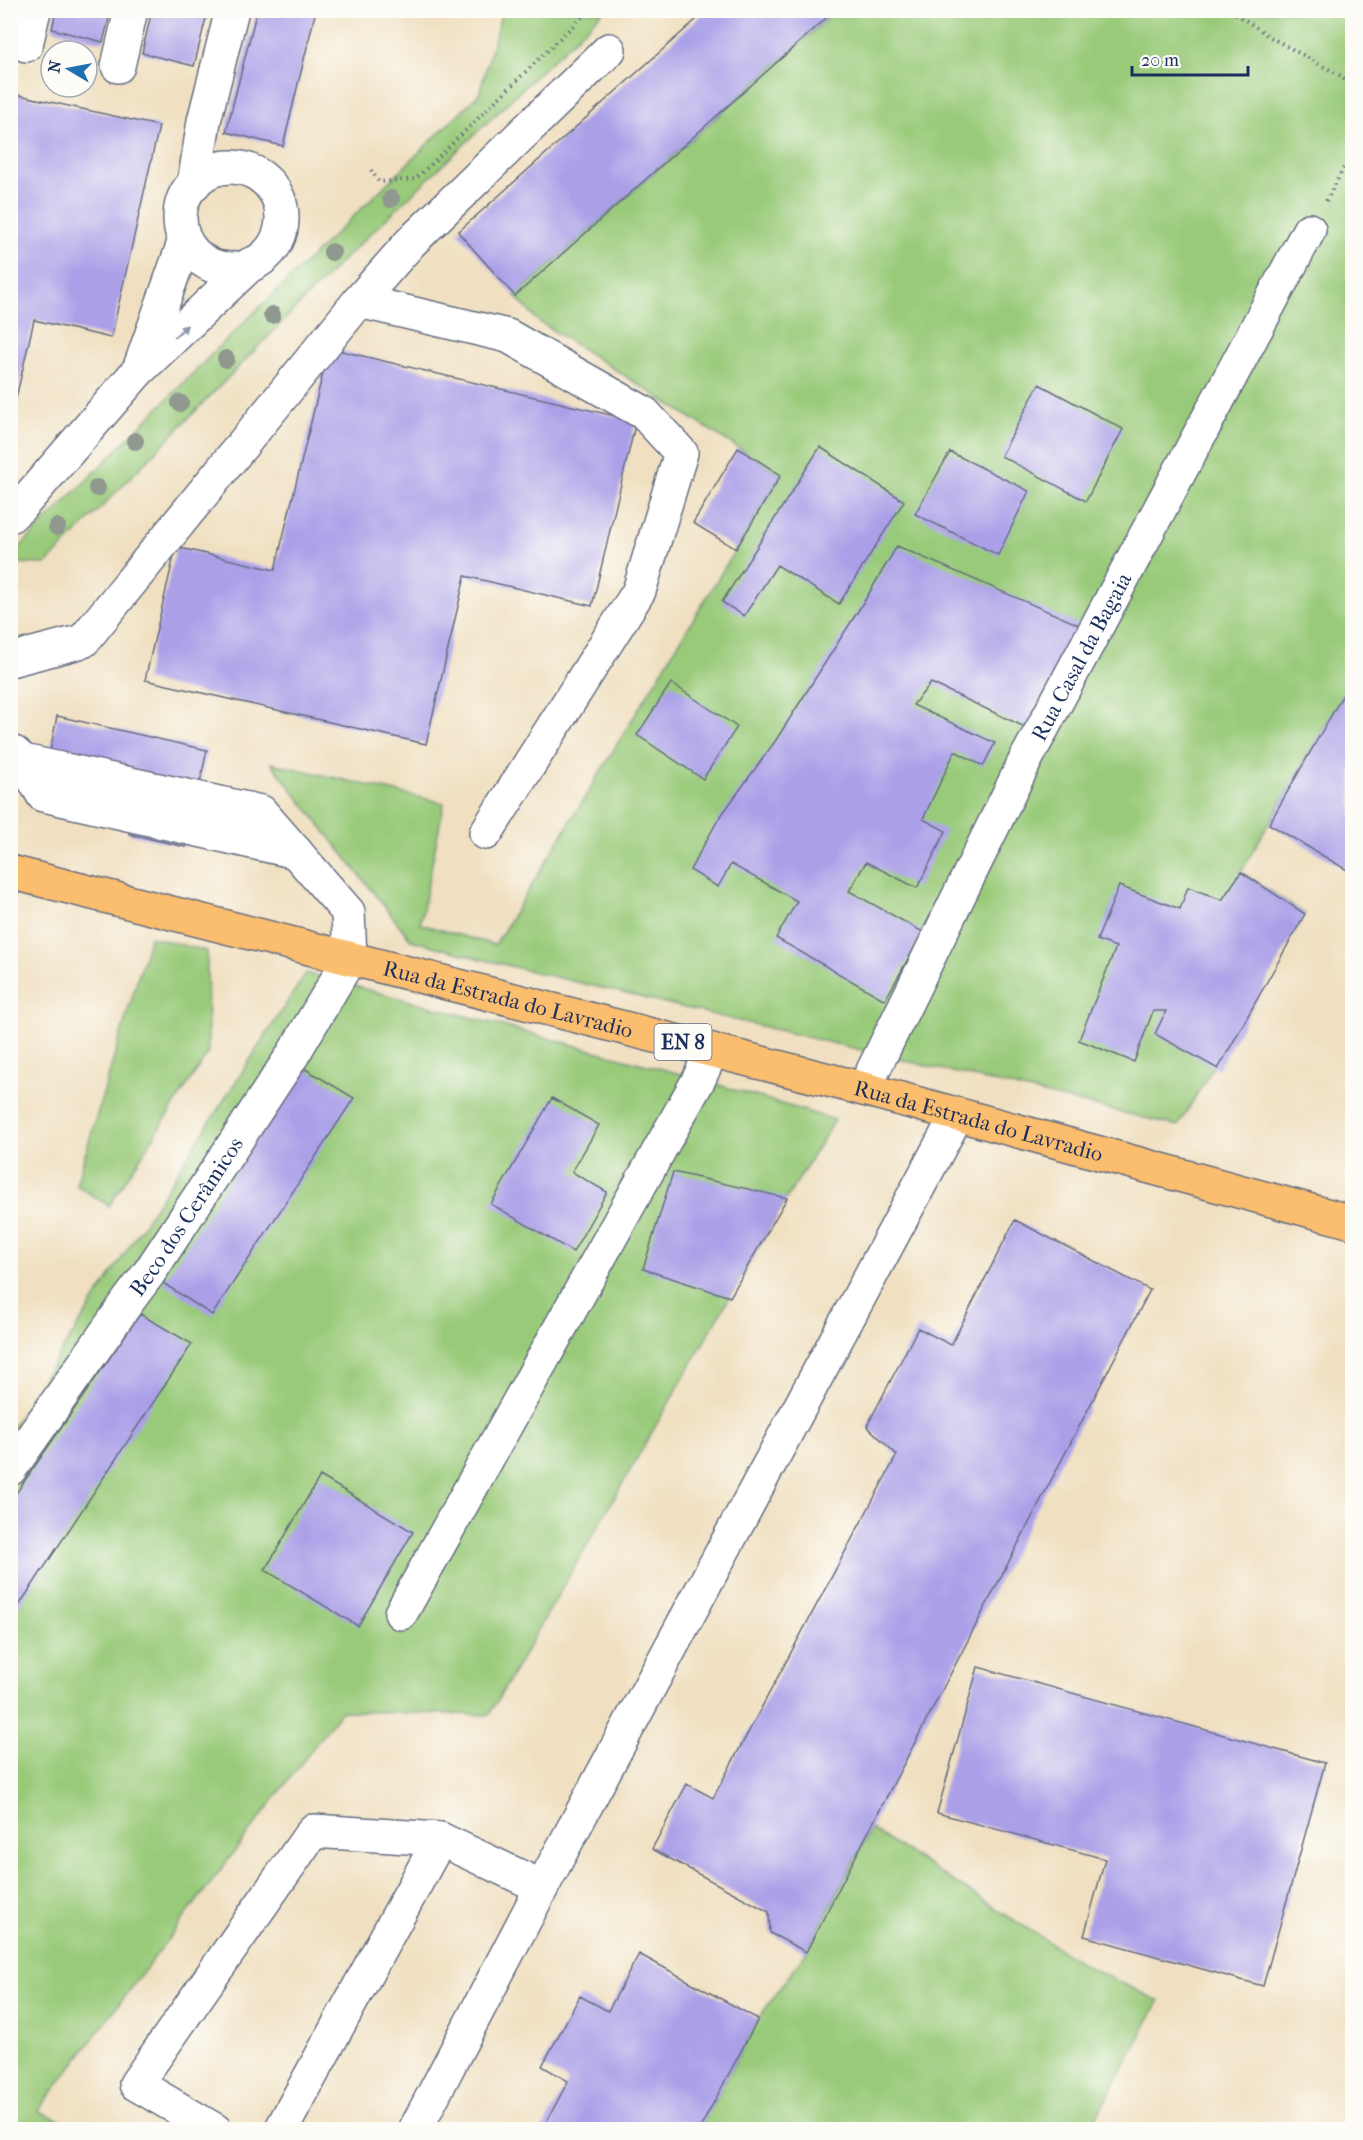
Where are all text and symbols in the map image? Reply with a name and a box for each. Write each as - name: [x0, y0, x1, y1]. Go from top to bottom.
- north arrow: [39, 39, 99, 99]
- scale bar: [1132, 39, 1248, 77]
- text: 20 m: [1141, 50, 1179, 71]
- text: N: [44, 58, 65, 74]
- one-way arrow: [173, 324, 188, 338]
- street label: Rua Casal da Bagaia: [1026, 567, 1138, 745]
- street label: Rua da Estrada do Lavradio: [380, 955, 636, 1044]
- road number: EN 8: [654, 1024, 712, 1060]
- street label: Rua da Estrada do Lavradio: [851, 1075, 1106, 1168]
- street label: Beco dos Cerâmicos: [124, 1132, 249, 1302]

